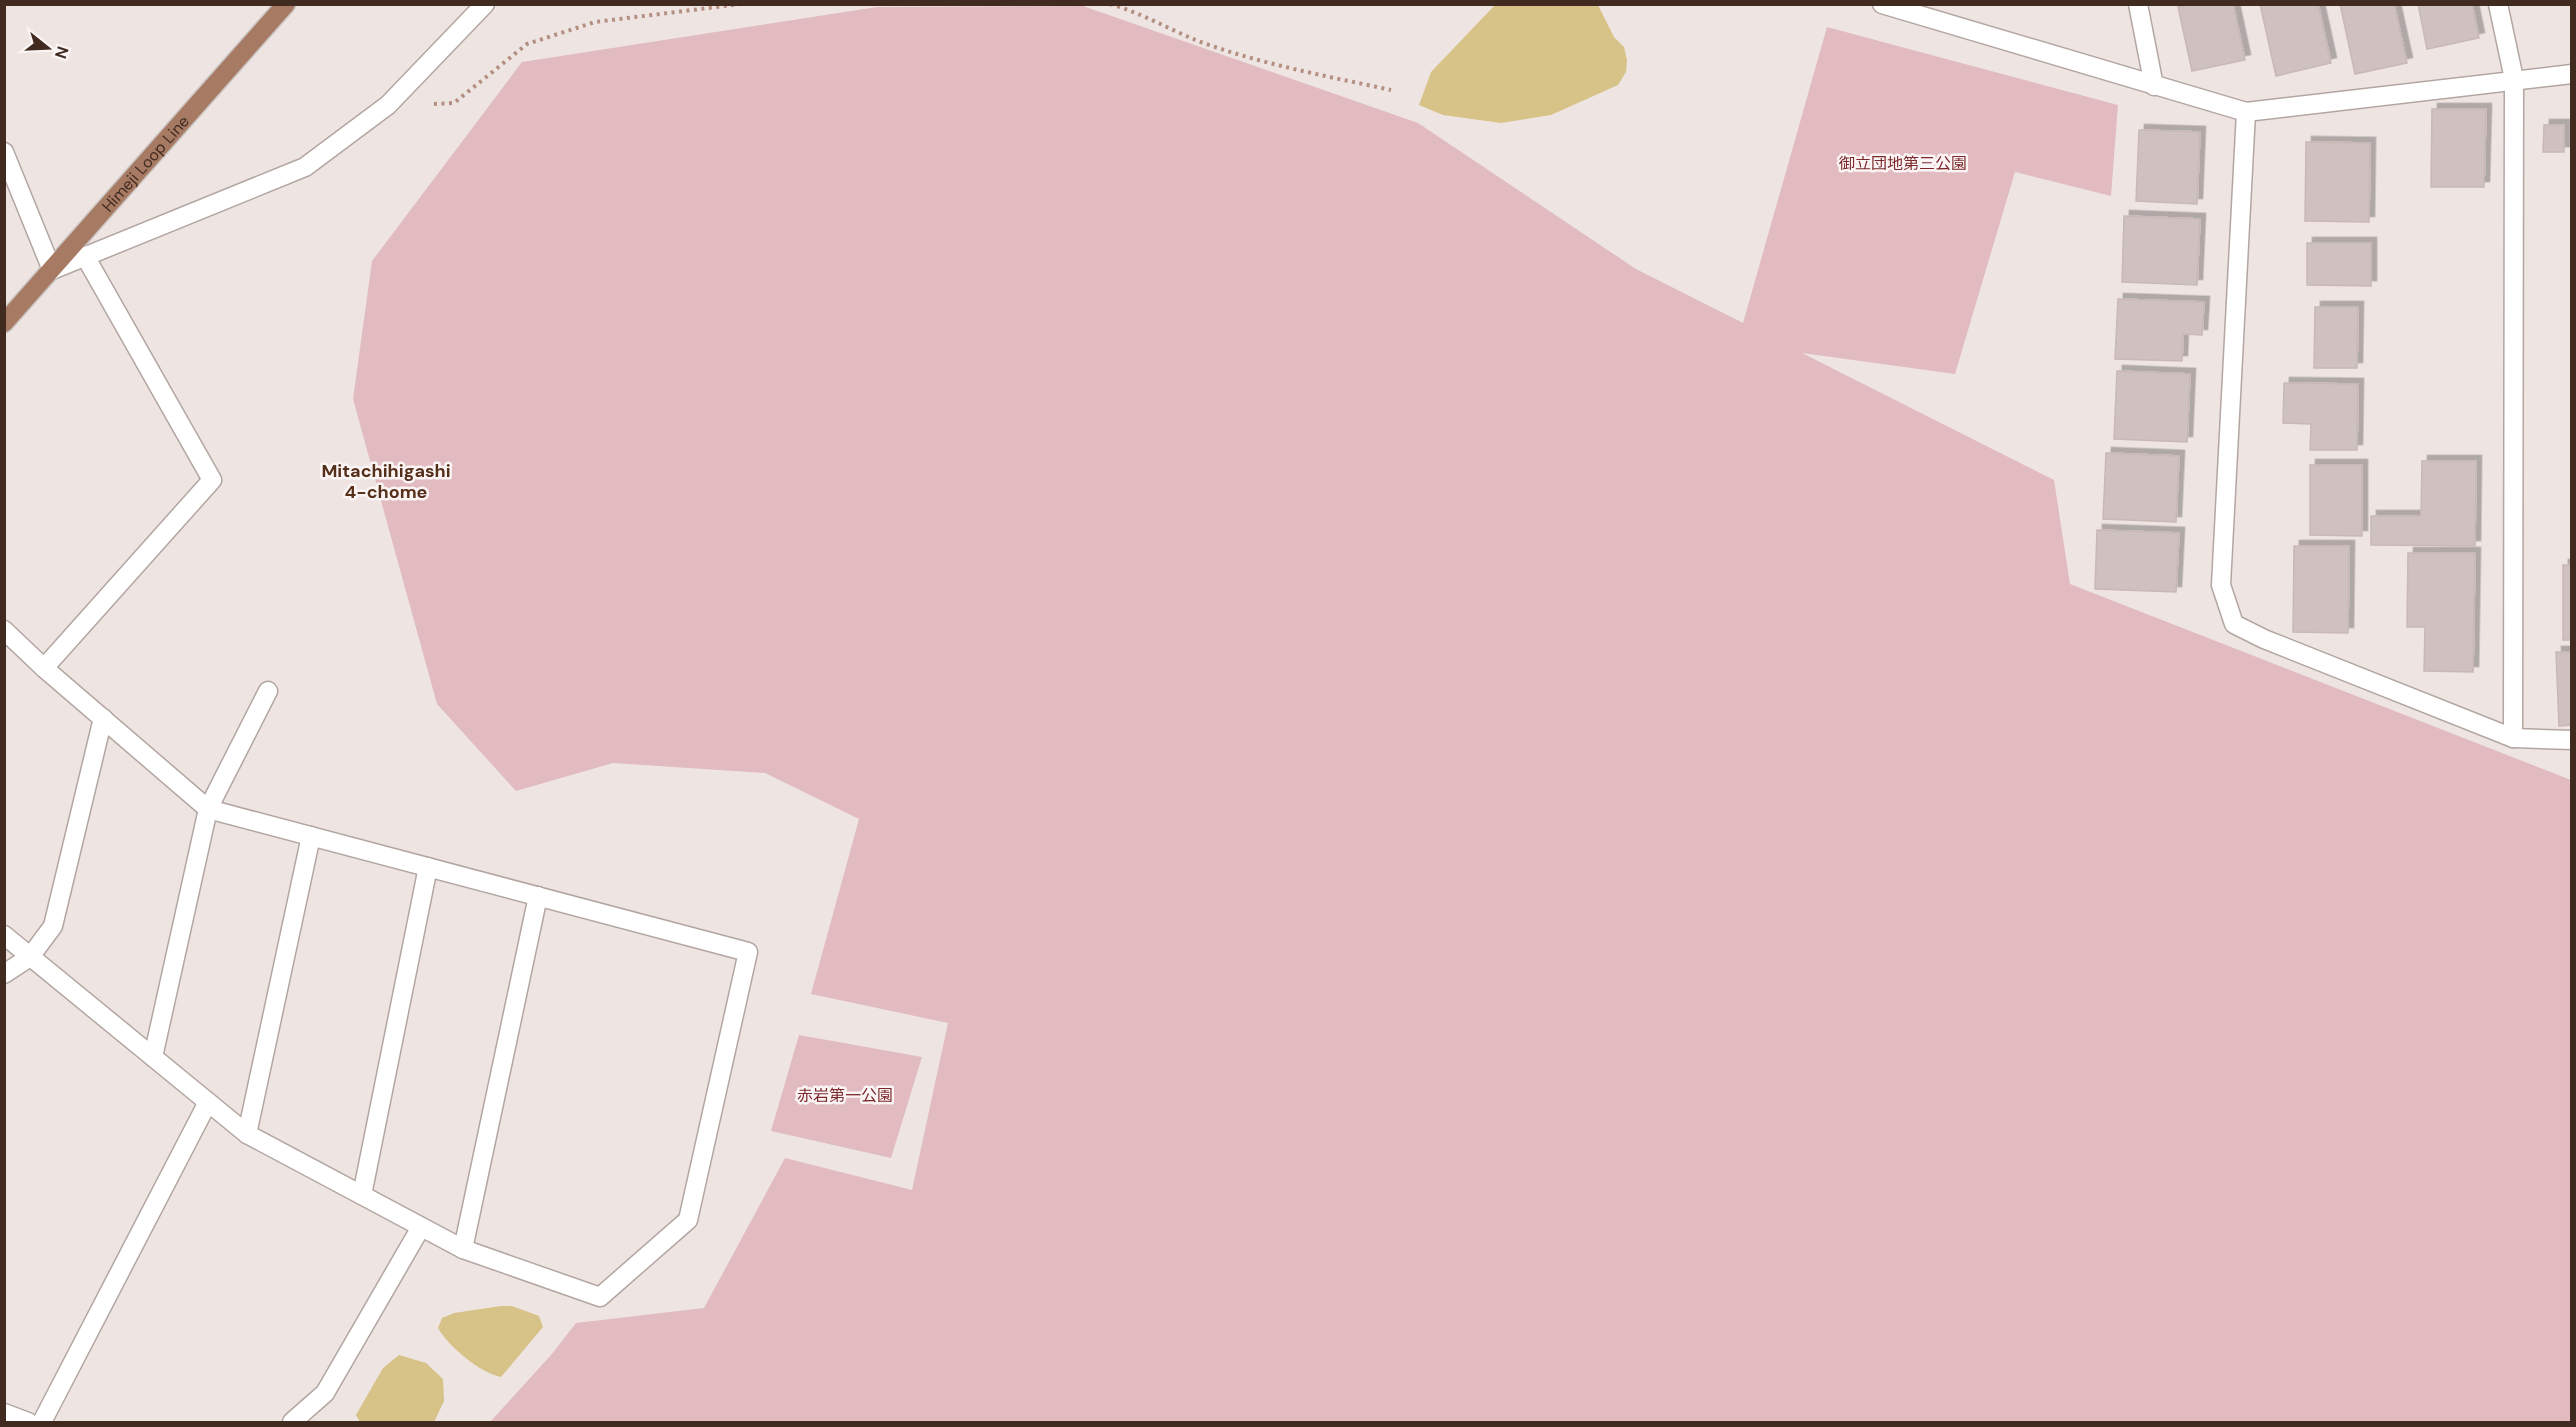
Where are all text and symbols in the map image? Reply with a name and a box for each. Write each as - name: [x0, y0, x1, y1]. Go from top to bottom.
- north arrow: [18, 18, 78, 78]
- text: N: [50, 44, 74, 61]
- street label: Himeji Loop Line: [97, 111, 193, 216]
- park label: 御立団地第三公園: [1839, 153, 1967, 174]
- district label: Mitachihigashi 4-chome: [321, 459, 451, 504]
- park label: 赤岩第一公園: [797, 1085, 893, 1106]

